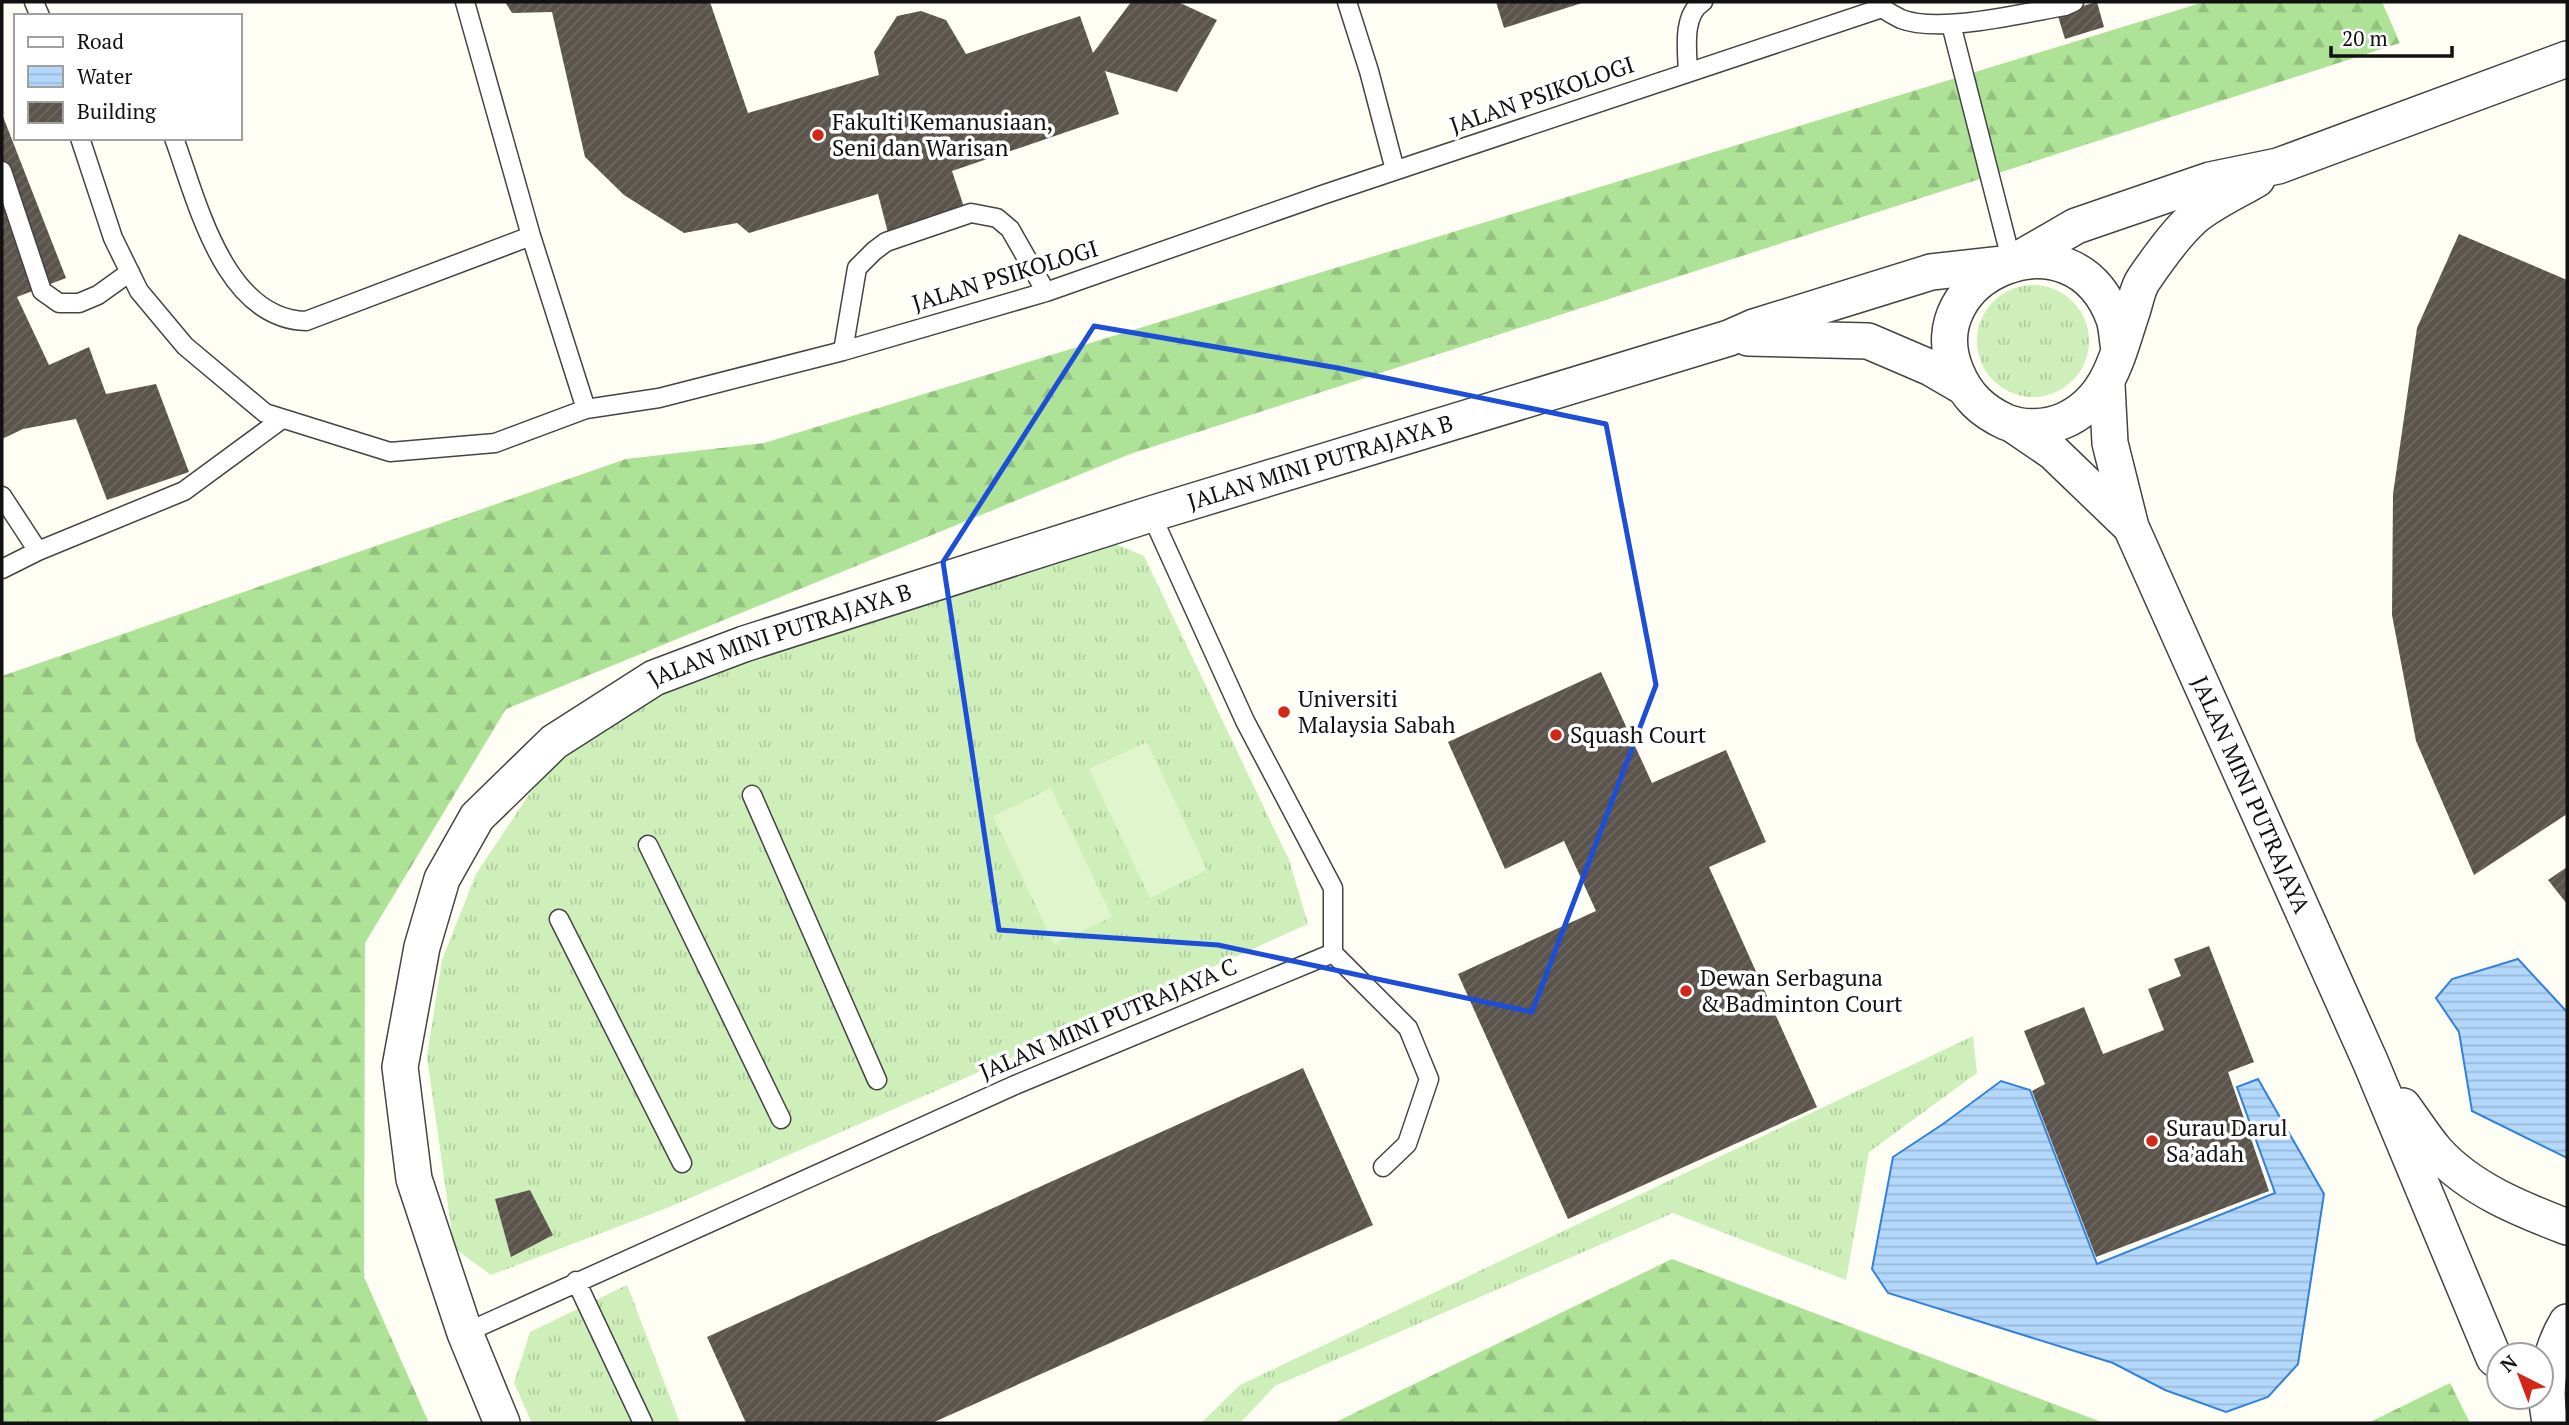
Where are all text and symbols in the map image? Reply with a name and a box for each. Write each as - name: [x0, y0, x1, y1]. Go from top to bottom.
- legend: [14, 14, 242, 140]
- scale bar: [2331, 14, 2452, 58]
- text: 20 m: [2342, 24, 2388, 52]
- text: Road: [77, 27, 124, 55]
- street label: JALAN PSIKOLOGI: [1446, 49, 1638, 141]
- text: Water: [77, 62, 132, 90]
- text: Building: [77, 97, 157, 125]
- place label: Fakulti Kemanusiaan, Seni dan Warisan: [832, 106, 1053, 163]
- marker: Fakulti Kemanusiaan, Seni dan Warisan: [810, 127, 826, 143]
- street label: JALAN PSIKOLOGI: [908, 233, 1101, 318]
- street label: JALAN MINI PUTRAJAYA B: [1183, 407, 1457, 517]
- street label: JALAN MINI PUTRAJAYA B: [641, 575, 915, 693]
- street label: JALAN MINI PUTRAJAYA: [2185, 671, 2318, 918]
- place label: Universiti Malaysia Sabah: [1298, 683, 1456, 740]
- marker: Universiti Malaysia Sabah: [1276, 704, 1292, 720]
- place label: Squash Court: [1570, 719, 1707, 750]
- marker: Squash Court: [1548, 727, 1564, 743]
- street label: JALAN MINI PUTRAJAYA C: [974, 950, 1241, 1087]
- place label: Dewan Serbaguna & Badminton Court: [1700, 962, 1903, 1019]
- marker: Dewan Serbaguna & Badminton Court: [1678, 983, 1694, 999]
- place label: Surau Darul Sa'adah: [2166, 1112, 2288, 1169]
- marker: Surau Darul Sa'adah: [2144, 1133, 2160, 1149]
- north arrow: [2485, 1341, 2555, 1411]
- text: N: [2495, 1348, 2522, 1377]

